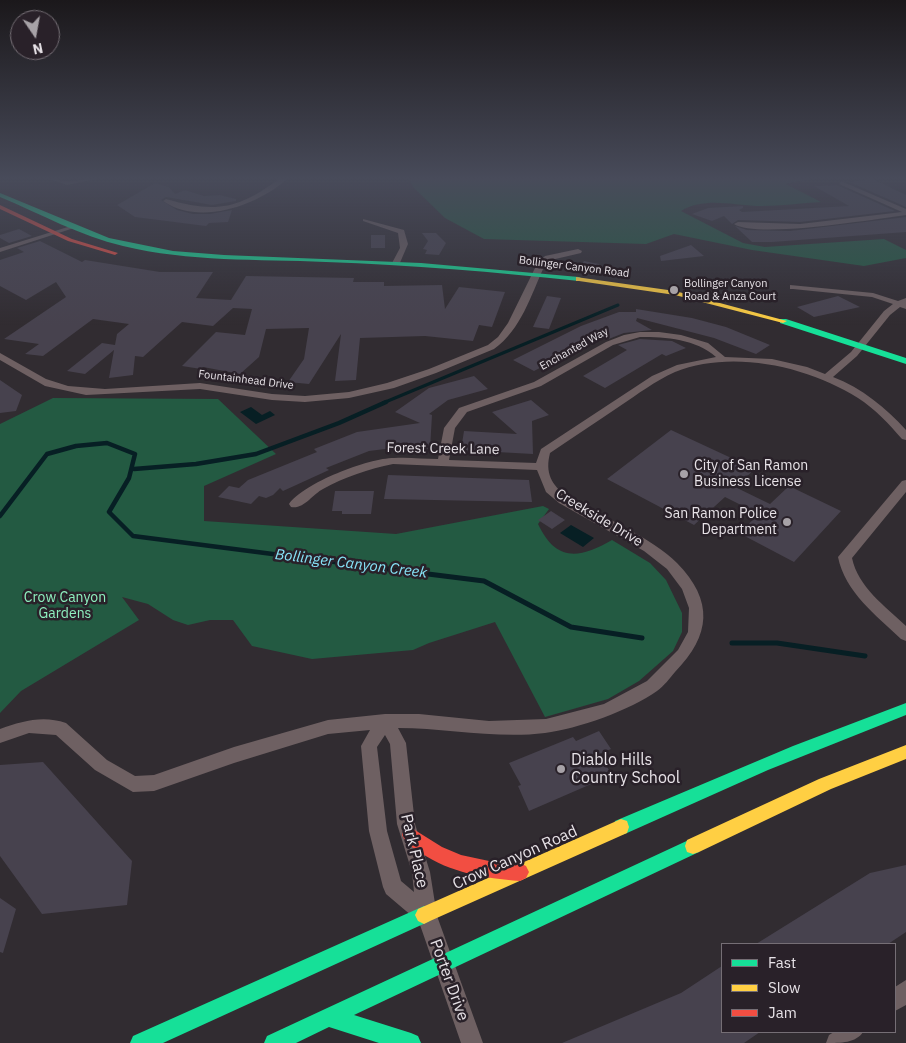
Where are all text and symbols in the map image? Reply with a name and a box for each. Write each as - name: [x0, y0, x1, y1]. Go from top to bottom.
- north arrow: [10, 10, 60, 60]
- text: N: [31, 39, 45, 59]
- street label: Bollinger Canyon Road: [518, 254, 630, 280]
- place label: Bollinger Canyon Road & Anza Court: [684, 277, 776, 303]
- marker: Bollinger Canyon Road & Anza Court: [668, 284, 680, 296]
- street label: Enchanted Way: [537, 325, 611, 373]
- street label: Fountainhead Drive: [198, 368, 294, 392]
- street label: Forest Creek Lane: [386, 440, 500, 458]
- place label: City of San Ramon Business License: [694, 458, 808, 491]
- marker: City of San Ramon Business License: [678, 468, 690, 480]
- street label: Creekside Drive: [553, 485, 645, 551]
- place label: San Ramon Police Department: [665, 506, 777, 538]
- marker: San Ramon Police Department: [781, 516, 793, 528]
- water label: Bollinger Canyon Creek: [274, 546, 428, 582]
- park label: Crow Canyon Gardens: [24, 590, 106, 622]
- place label: Diablo Hills Country School: [571, 750, 680, 788]
- marker: Diablo Hills Country School: [555, 763, 567, 775]
- street label: Park Place: [396, 812, 432, 890]
- street label: Crow Canyon Road: [450, 822, 580, 894]
- street label: Porter Drive: [425, 937, 473, 1023]
- legend: [721, 943, 896, 1033]
- text: Fast: [768, 953, 796, 972]
- text: Slow: [768, 978, 801, 997]
- text: Jam: [768, 1003, 797, 1022]

